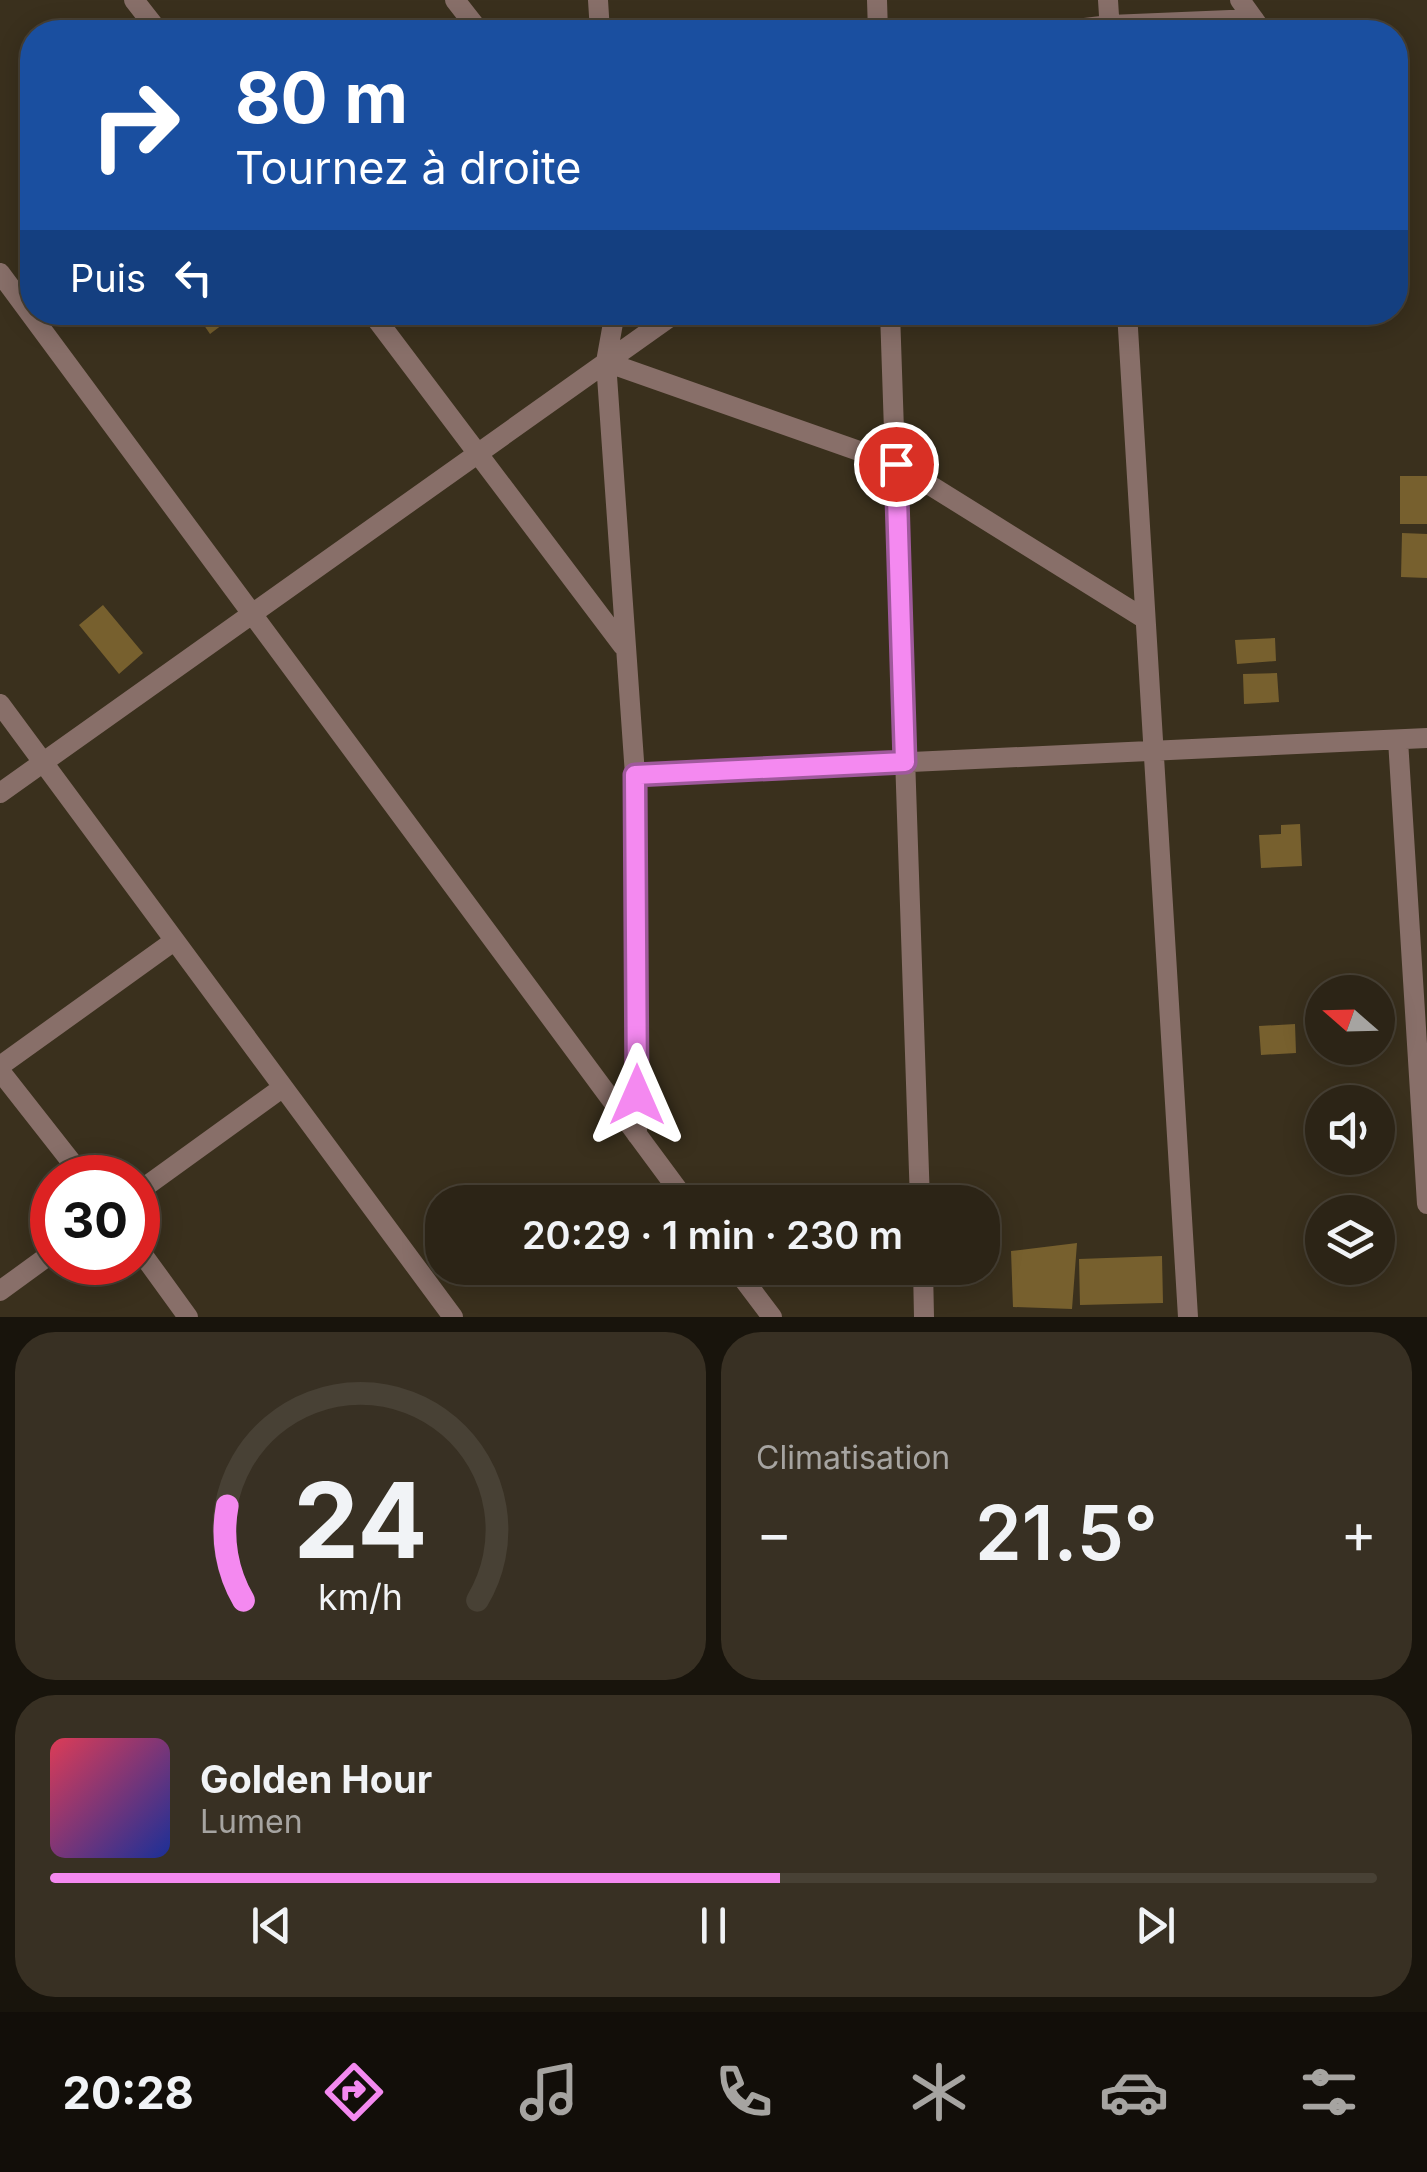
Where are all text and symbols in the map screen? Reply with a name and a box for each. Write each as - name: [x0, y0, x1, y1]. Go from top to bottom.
- text: 80 m: [235, 55, 408, 140]
- icon: right: [70, 60, 200, 190]
- text: Tournez à droite: [235, 140, 582, 195]
- icon: left: [166, 250, 221, 305]
- text: Puis: [70, 255, 146, 301]
- pin: [854, 422, 939, 507]
- icon: arrive: [869, 437, 924, 492]
- north arrow: [1305, 975, 1395, 1065]
- map controls: [1305, 975, 1395, 1285]
- position arrow: [585, 1043, 689, 1147]
- button: sound: [1305, 1085, 1395, 1175]
- speed limit sign: 30: [30, 1155, 160, 1285]
- button: layers: [1305, 1195, 1395, 1285]
- text: 20:29 · 1 min · 230 m: [522, 1212, 903, 1258]
- text: Climatisation: [756, 1438, 950, 1477]
- text: 24: [293, 1457, 428, 1583]
- text: 21.5°: [975, 1487, 1158, 1578]
- text: −: [756, 1500, 792, 1566]
- text: +: [1341, 1500, 1377, 1566]
- text: km/h: [318, 1575, 403, 1619]
- text: Golden Hour: [200, 1756, 432, 1802]
- text: Lumen: [200, 1802, 303, 1841]
- icon: previous: [244, 1898, 299, 1953]
- icon: pause: [686, 1898, 741, 1953]
- icon: next: [1128, 1898, 1183, 1953]
- icon: directions: [319, 2057, 389, 2127]
- icon: music: [514, 2057, 584, 2127]
- icon: phone: [709, 2057, 779, 2127]
- icon: climate: [904, 2057, 974, 2127]
- icon: car: [1099, 2057, 1169, 2127]
- icon: filters: [1294, 2057, 1364, 2127]
- text: 20:28: [63, 2065, 194, 2120]

